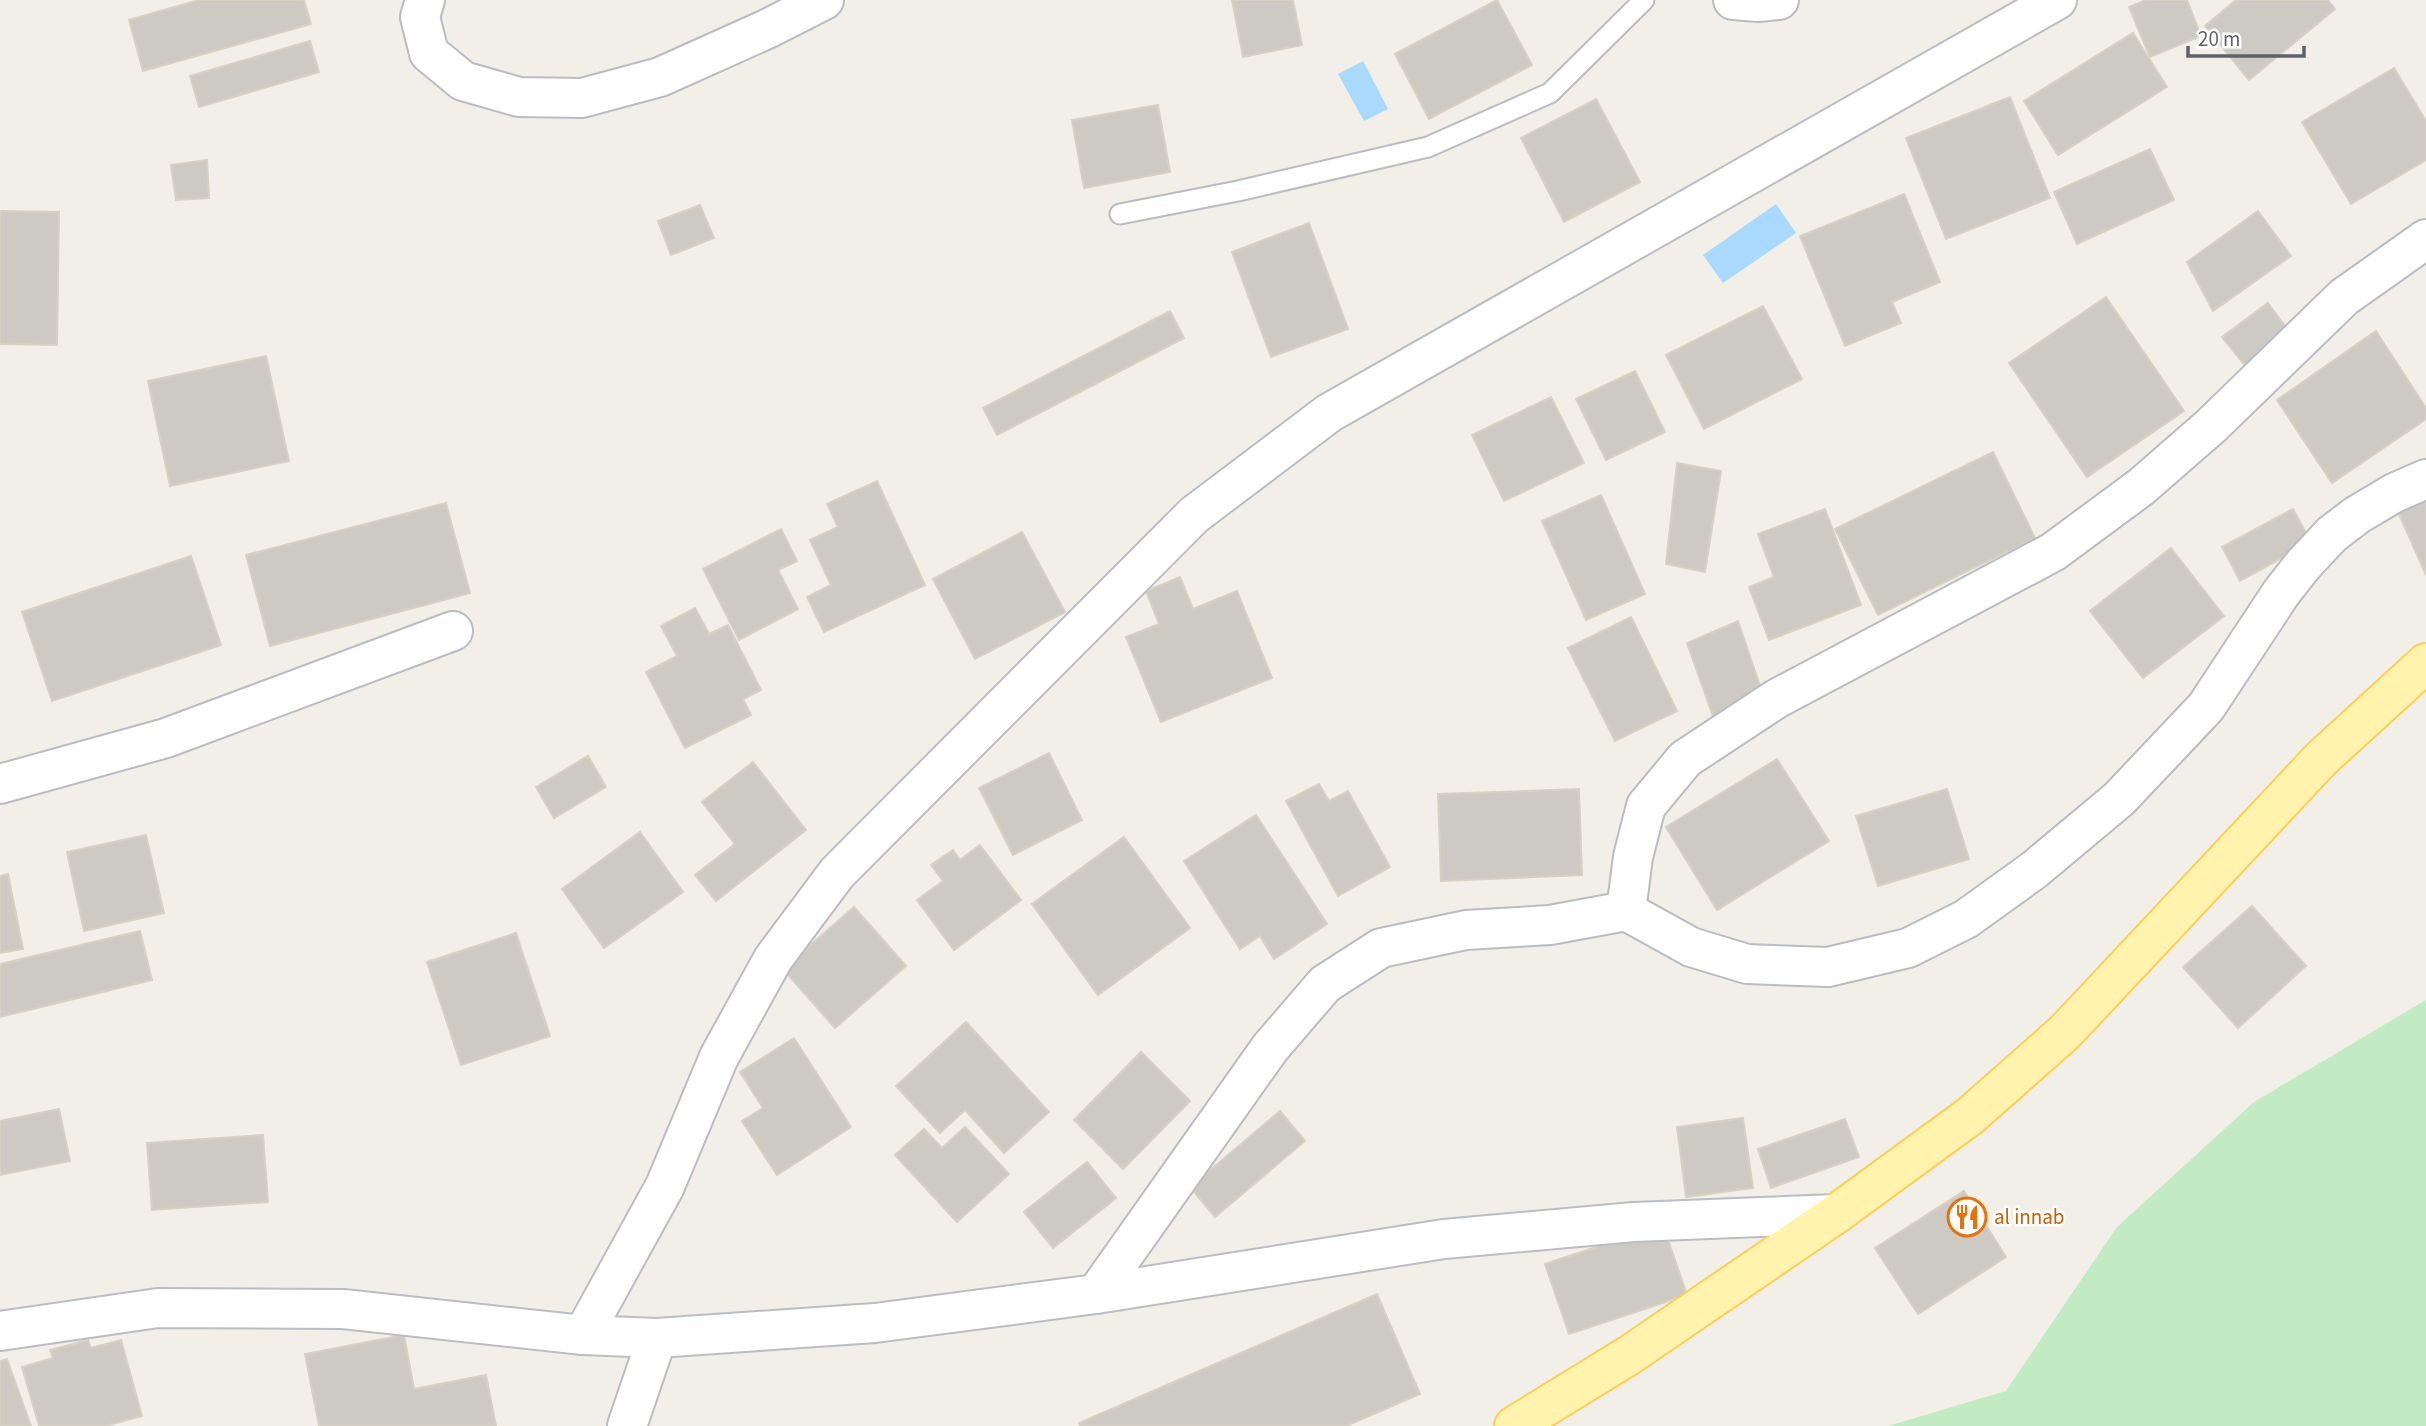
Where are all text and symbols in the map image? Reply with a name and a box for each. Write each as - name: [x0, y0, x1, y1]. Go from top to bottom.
- scale bar: [2188, 14, 2304, 58]
- text: 20 m: [2198, 24, 2240, 54]
- restaurant icon: al innab: [1946, 1196, 1988, 1238]
- place label: al innab: [1994, 1202, 2064, 1232]

